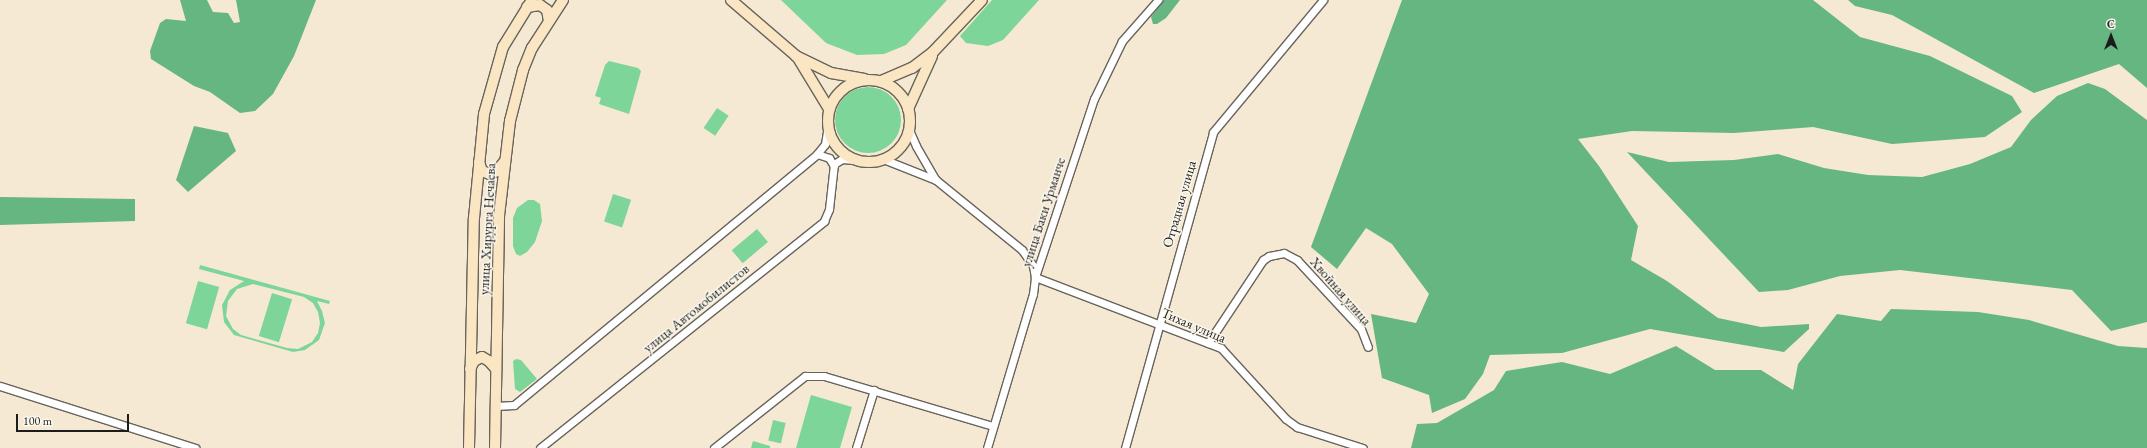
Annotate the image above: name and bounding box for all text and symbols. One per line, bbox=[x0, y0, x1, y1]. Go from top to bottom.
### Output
north arrow bbox=[2091, 16, 2131, 56]
text: С bbox=[2107, 17, 2115, 31]
street label: улица Баки Урманче bbox=[1017, 155, 1069, 269]
street label: Отрадная улица bbox=[1159, 158, 1199, 250]
street label: улица Хирурга Нечаева bbox=[475, 163, 499, 295]
street label: Хвойная улица bbox=[1307, 253, 1375, 329]
street label: улица Автомобилистов bbox=[640, 260, 752, 356]
street label: Тихая улица bbox=[1159, 304, 1229, 346]
scale bar bbox=[18, 406, 131, 432]
text: 100 m bbox=[23, 413, 52, 429]

